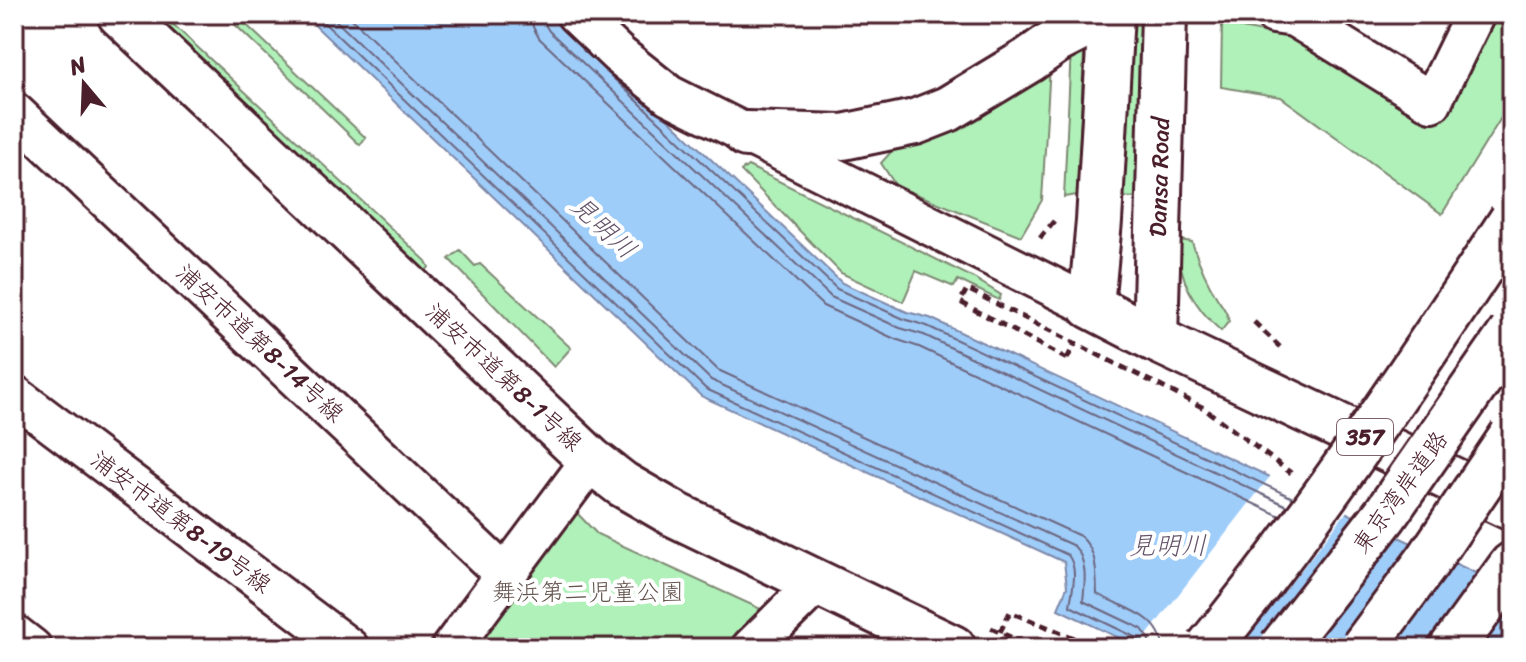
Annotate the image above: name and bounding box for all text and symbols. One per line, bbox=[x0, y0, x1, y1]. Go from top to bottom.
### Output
north arrow bbox=[44, 44, 124, 124]
text: N bbox=[63, 44, 92, 87]
street label: Dansa Road bbox=[1137, 115, 1182, 238]
water label: 見明川 bbox=[560, 184, 648, 270]
street label: 浦安市道第8-14号線 bbox=[166, 253, 354, 433]
street label: 浦安市道第8-1号線 bbox=[415, 292, 593, 462]
road number: 357 bbox=[1337, 419, 1393, 455]
street label: 東京湾岸道路 bbox=[1341, 421, 1459, 563]
street label: 浦安市道第8-19号線 bbox=[81, 439, 281, 605]
water label: 見明川 bbox=[1129, 522, 1207, 568]
park label: 舞浜第二児童公園 bbox=[492, 571, 684, 613]

